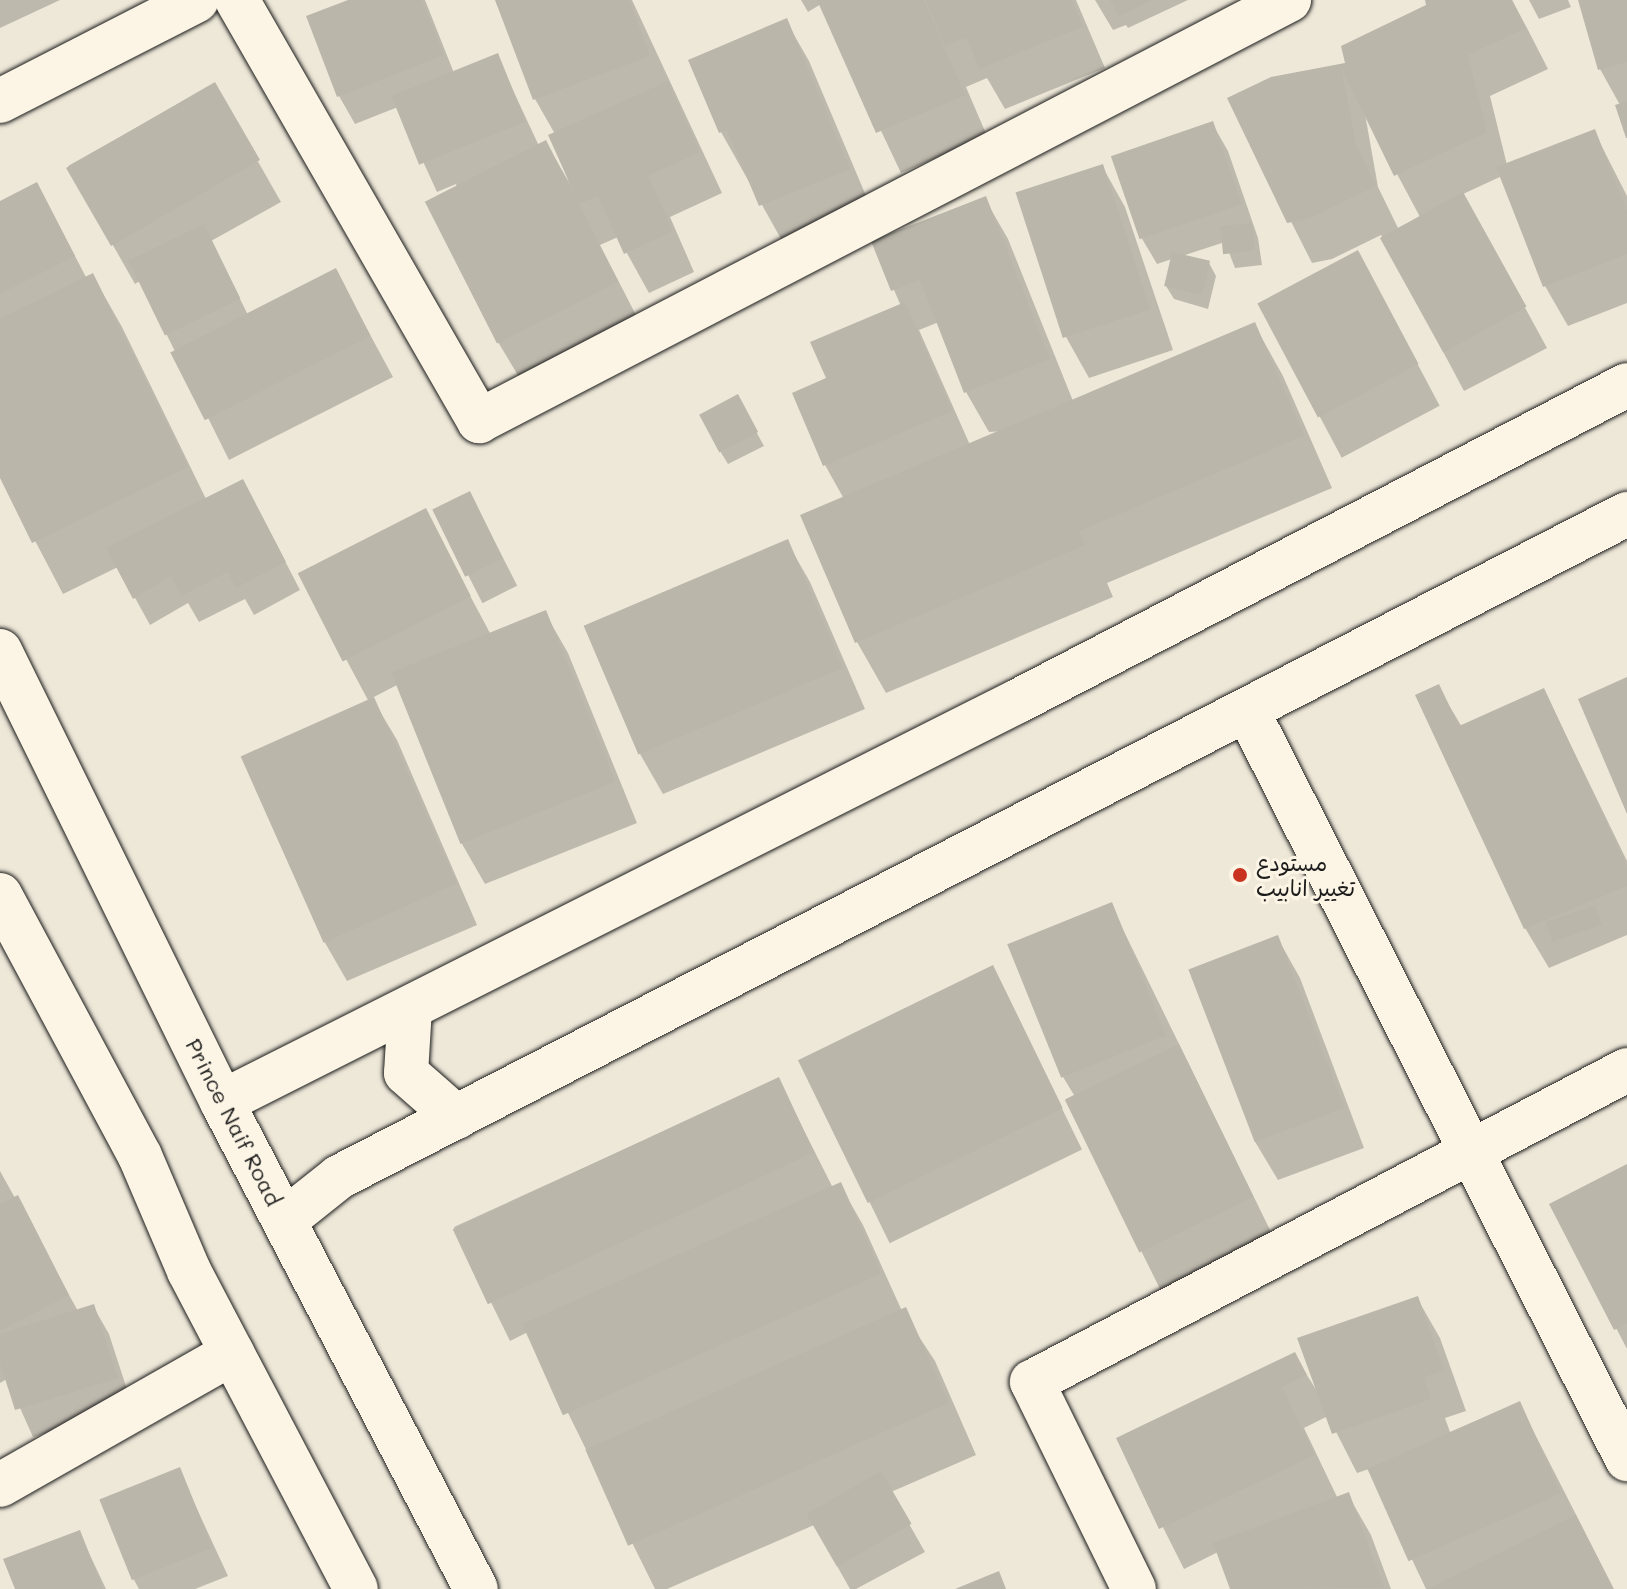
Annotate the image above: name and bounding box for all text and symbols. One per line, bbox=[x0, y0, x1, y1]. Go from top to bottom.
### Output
place label: مستودع تغيير انابيب bbox=[1256, 849, 1355, 900]
marker: مستودع تغيير انابيب bbox=[1231, 866, 1249, 884]
street label: Prince Naif Road bbox=[180, 1034, 288, 1210]

